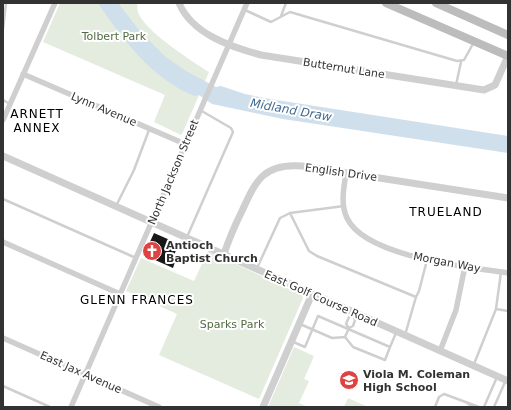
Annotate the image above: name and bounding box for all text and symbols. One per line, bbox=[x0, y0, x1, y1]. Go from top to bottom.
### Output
park label: Tolbert Park bbox=[81, 30, 147, 43]
street label: Butternut Lane bbox=[302, 56, 386, 81]
street label: Lynn Avenue bbox=[69, 90, 139, 129]
water label: Midland Draw bbox=[249, 96, 333, 124]
district label: ARNETT ANNEX bbox=[10, 107, 64, 135]
street label: North Jackson Street bbox=[145, 117, 202, 227]
street label: English Drive bbox=[304, 161, 378, 184]
district label: TRUELAND bbox=[408, 205, 483, 219]
place label: Antioch Baptist Church bbox=[166, 239, 258, 265]
church icon: Antioch Baptist Church bbox=[141, 240, 163, 262]
street label: Morgan Way bbox=[412, 250, 482, 275]
street label: East Golf Course Road bbox=[262, 268, 379, 329]
district label: GLENN FRANCES bbox=[80, 293, 194, 307]
park label: Sparks Park bbox=[200, 318, 265, 331]
street label: East Jax Avenue bbox=[38, 349, 124, 396]
place label: Viola M. Coleman High School bbox=[363, 368, 470, 394]
school or university icon: Viola M. Coleman High School bbox=[338, 369, 360, 391]

